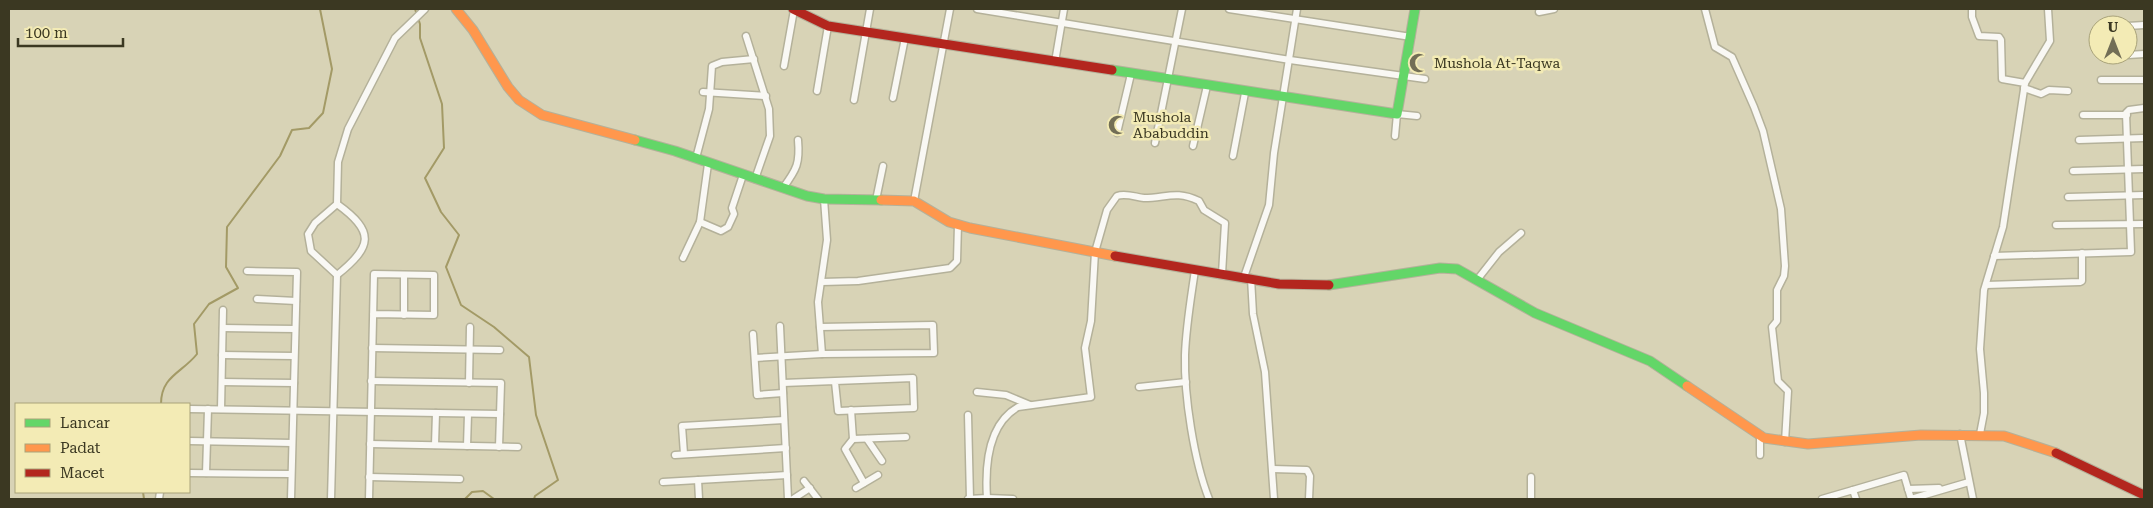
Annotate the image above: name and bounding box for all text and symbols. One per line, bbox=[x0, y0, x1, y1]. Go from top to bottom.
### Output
scale bar bbox=[18, 15, 122, 47]
north arrow bbox=[2088, 15, 2138, 65]
text: U bbox=[2108, 19, 2119, 35]
text: 100 m bbox=[25, 24, 68, 42]
mosque icon: Mushola At-Taqwa bbox=[1408, 52, 1430, 74]
place label: Mushola At-Taqwa bbox=[1434, 55, 1560, 71]
place label: Mushola Ababuddin bbox=[1133, 109, 1209, 141]
mosque icon: Mushola Ababuddin bbox=[1107, 114, 1129, 136]
legend bbox=[15, 403, 190, 493]
text: Lancar bbox=[60, 414, 110, 432]
text: Padat bbox=[60, 439, 101, 457]
text: Macet bbox=[60, 464, 105, 482]

